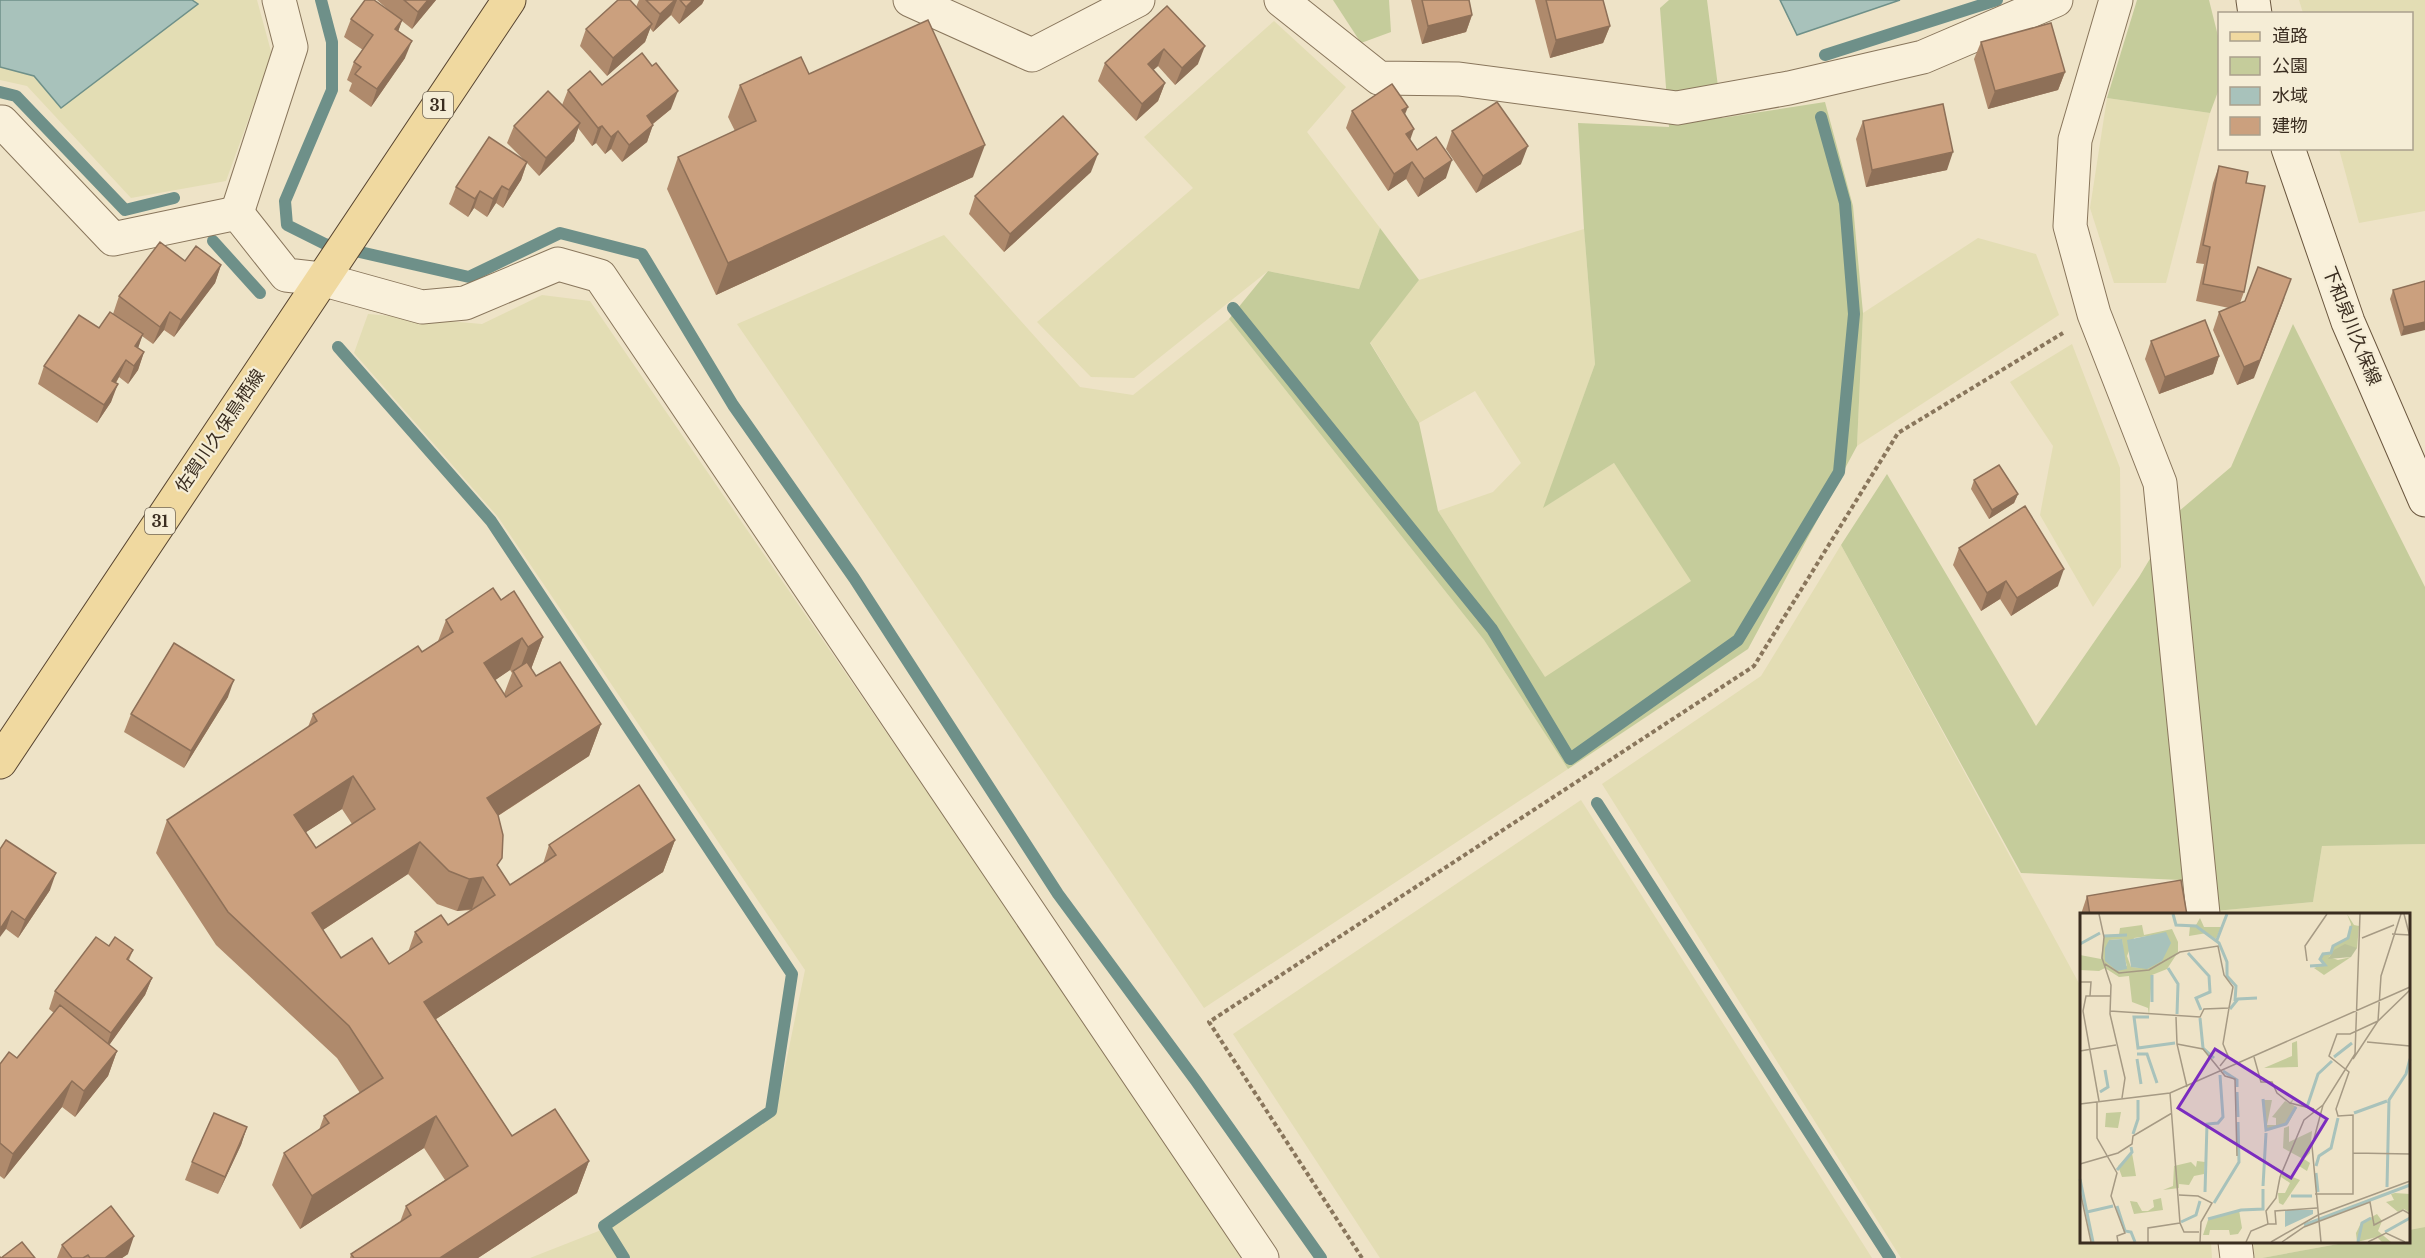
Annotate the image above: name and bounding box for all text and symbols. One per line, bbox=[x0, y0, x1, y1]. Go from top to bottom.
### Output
legend bbox=[2218, 12, 2413, 150]
text: 道路 bbox=[2272, 25, 2308, 47]
text: 公園 bbox=[2272, 55, 2308, 77]
text: 水域 bbox=[2272, 85, 2308, 107]
road number: 31 bbox=[423, 92, 453, 118]
text: 建物 bbox=[2272, 115, 2308, 137]
street label: 下和泉川久保線 bbox=[2318, 263, 2386, 389]
street label: 佐賀川久保鳥栖線 bbox=[171, 365, 269, 497]
road number: 31 bbox=[145, 508, 175, 534]
inset map bbox=[2080, 913, 2410, 1243]

